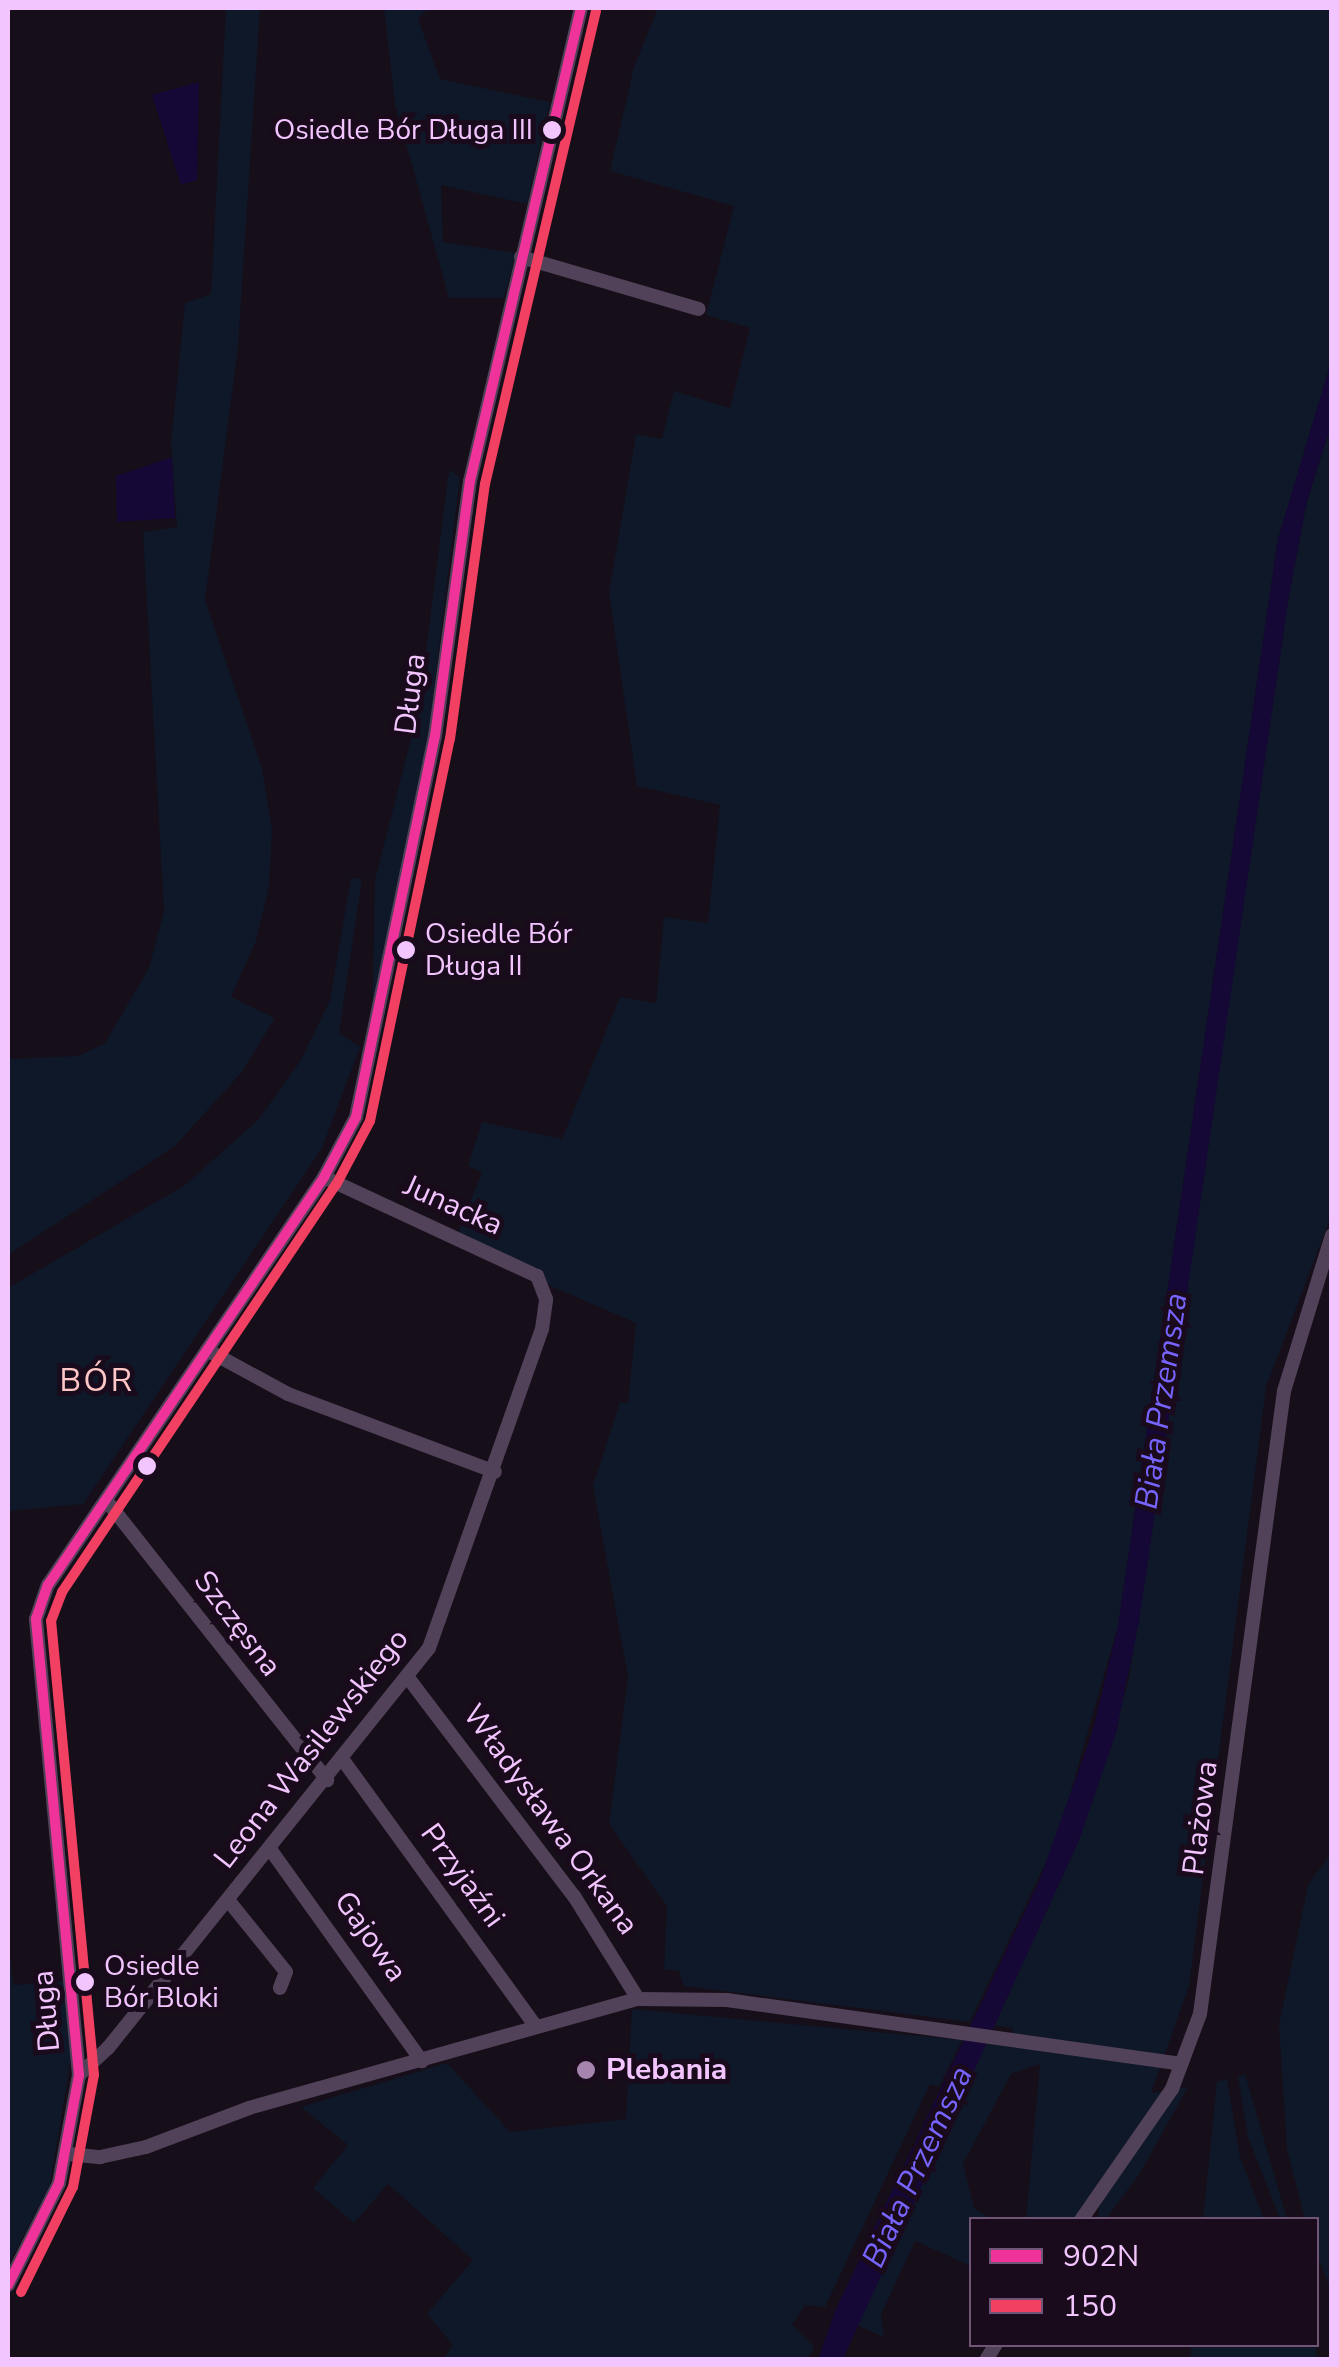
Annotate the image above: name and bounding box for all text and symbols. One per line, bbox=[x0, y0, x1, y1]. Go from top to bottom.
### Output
place label: Osiedle Bór Długa III bbox=[274, 113, 533, 147]
marker: Osiedle Bór Długa III bbox=[542, 120, 562, 140]
street label: Długa bbox=[388, 651, 434, 737]
place label: Osiedle Bór Długa II bbox=[425, 917, 572, 983]
marker: Osiedle Bór Długa II bbox=[396, 940, 416, 960]
street label: Junacka bbox=[398, 1168, 508, 1244]
water label: Biała Przemsza bbox=[1128, 1290, 1196, 1512]
district label: BÓR bbox=[59, 1362, 135, 1400]
unlabelled marker bbox=[137, 1456, 157, 1476]
street label: Szczęsna bbox=[186, 1564, 288, 1684]
street label: Leona Wasilewskiego bbox=[207, 1622, 417, 1876]
street label: Władysława Orkana bbox=[454, 1698, 646, 1942]
street label: Plażowa bbox=[1176, 1759, 1226, 1877]
street label: Przyjaźni bbox=[412, 1817, 512, 1935]
street label: Gajowa bbox=[326, 1885, 414, 1989]
place label: Osiedle Bór Bloki bbox=[104, 1949, 219, 2015]
street label: Długa bbox=[26, 1969, 68, 2053]
marker: Osiedle Bór Bloki bbox=[75, 1972, 95, 1992]
place label: Plebania bbox=[606, 2052, 727, 2088]
marker: Plebania bbox=[575, 2059, 597, 2081]
water label: Biała Przemsza bbox=[855, 2060, 981, 2274]
legend bbox=[969, 2217, 1319, 2347]
text: 902N bbox=[1063, 2236, 1139, 2277]
text: 150 bbox=[1063, 2286, 1117, 2327]

